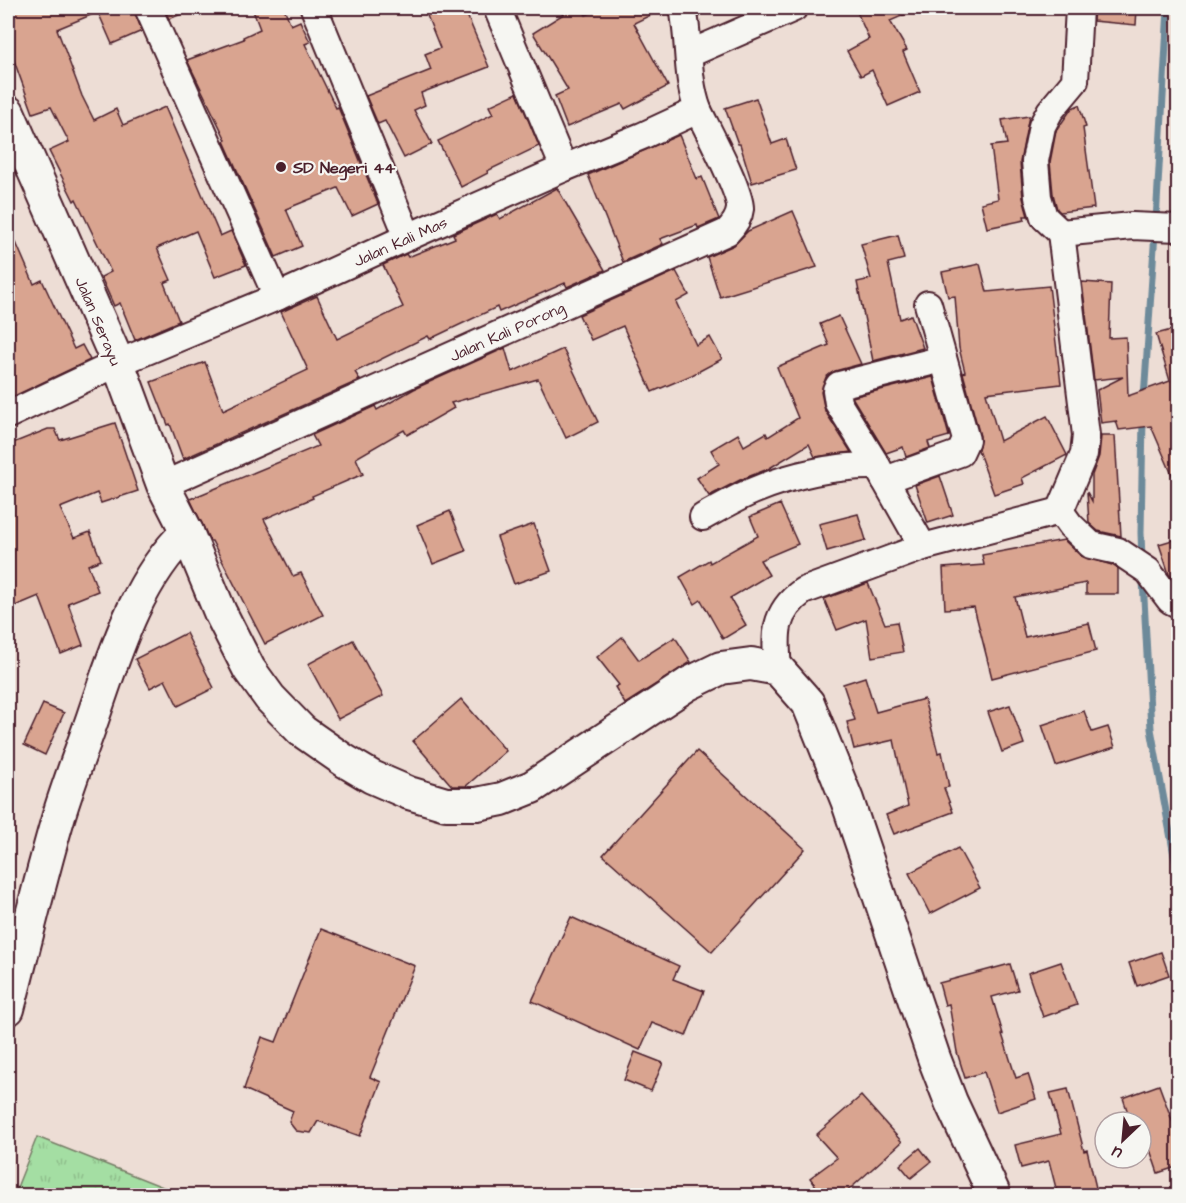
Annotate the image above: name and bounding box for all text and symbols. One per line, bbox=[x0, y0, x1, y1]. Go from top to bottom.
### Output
place label: SD Negeri 44 bbox=[292, 157, 395, 181]
marker: SD Negeri 44 bbox=[274, 160, 288, 174]
street label: Jalan Kali Mas bbox=[350, 211, 451, 272]
street label: Jalan Serayu bbox=[69, 274, 127, 370]
street label: Jalan Kali Porong bbox=[446, 297, 569, 368]
north arrow bbox=[1093, 1110, 1153, 1170]
text: U bbox=[1108, 1141, 1126, 1164]

